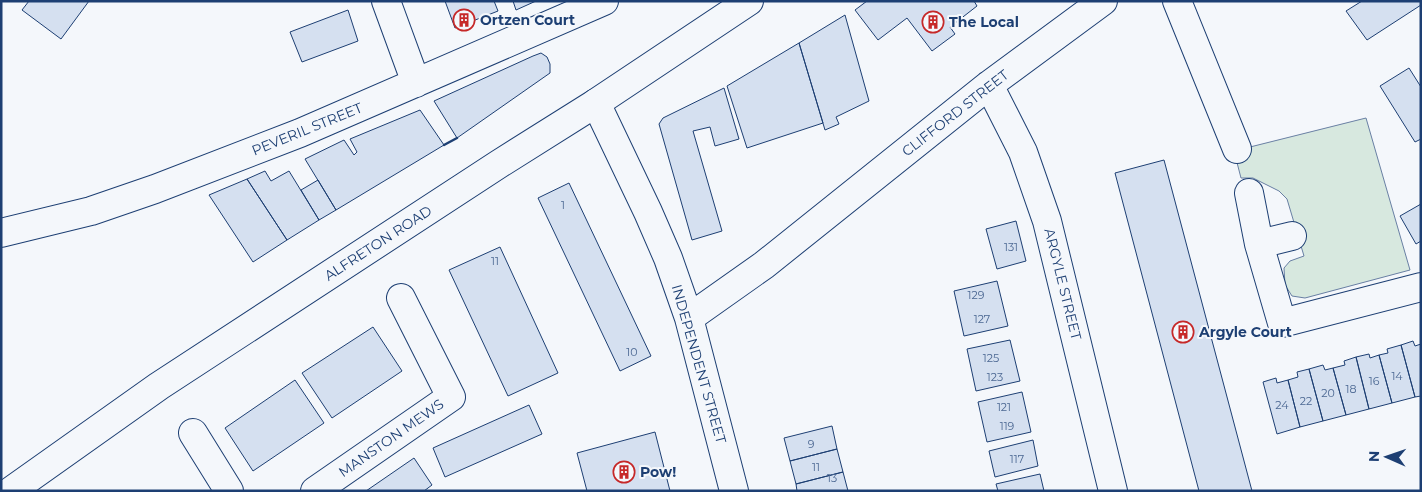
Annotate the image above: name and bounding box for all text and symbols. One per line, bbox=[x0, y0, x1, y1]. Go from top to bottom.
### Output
building icon: Ortzen Court bbox=[452, 8, 476, 32]
building icon: The Local bbox=[921, 10, 945, 34]
place label: Ortzen Court bbox=[480, 11, 575, 29]
place label: The Local bbox=[949, 13, 1019, 31]
street label: CLIFFORD STREET bbox=[898, 66, 1012, 160]
street label: PEVERIL STREET bbox=[249, 99, 365, 159]
house number: 1 bbox=[561, 198, 565, 212]
street label: ALFRETON ROAD bbox=[321, 202, 435, 284]
street label: ARGYLE STREET bbox=[1040, 226, 1086, 342]
house number: 131 bbox=[1004, 240, 1018, 254]
house number: 11 bbox=[491, 254, 499, 268]
street label: INDEPENDENT STREET bbox=[668, 282, 730, 446]
house number: 129 bbox=[968, 288, 985, 302]
house number: 127 bbox=[974, 312, 990, 326]
building icon: Argyle Court bbox=[1171, 320, 1195, 344]
place label: Argyle Court bbox=[1198, 323, 1292, 341]
house number: 10 bbox=[626, 345, 638, 359]
house number: 125 bbox=[983, 351, 999, 365]
house number: 14 bbox=[1391, 369, 1403, 383]
house number: 123 bbox=[987, 370, 1003, 384]
house number: 16 bbox=[1369, 374, 1380, 388]
house number: 18 bbox=[1346, 382, 1357, 396]
house number: 20 bbox=[1321, 386, 1335, 400]
house number: 22 bbox=[1300, 394, 1312, 408]
street label: MANSTON MEWS bbox=[335, 395, 447, 481]
house number: 24 bbox=[1275, 398, 1289, 412]
house number: 121 bbox=[997, 400, 1011, 414]
house number: 119 bbox=[1000, 419, 1015, 433]
north arrow bbox=[1362, 432, 1412, 482]
house number: 9 bbox=[808, 437, 815, 451]
text: N bbox=[1365, 451, 1383, 463]
house number: 117 bbox=[1010, 452, 1024, 466]
building icon: Pow! bbox=[612, 460, 636, 484]
house number: 11 bbox=[812, 460, 820, 474]
place label: Pow! bbox=[640, 463, 676, 481]
house number: 13 bbox=[827, 471, 837, 485]

